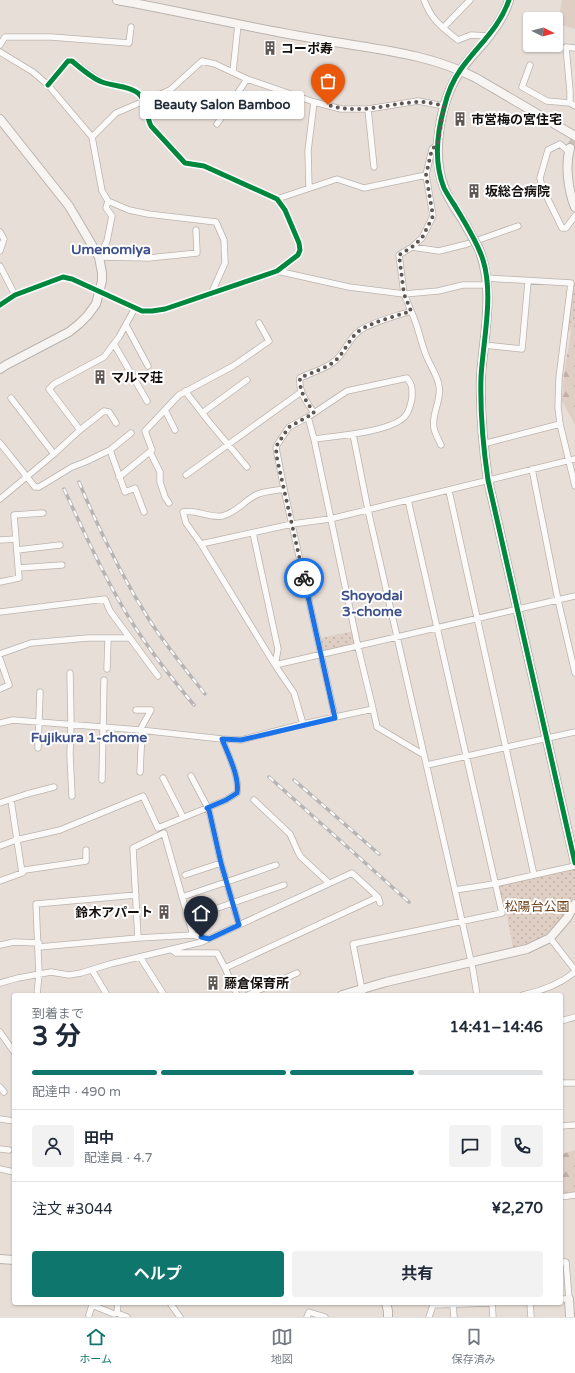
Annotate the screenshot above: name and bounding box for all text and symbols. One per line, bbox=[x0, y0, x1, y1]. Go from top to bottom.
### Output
north arrow bbox=[523, 12, 563, 52]
map controls bbox=[523, 12, 563, 52]
building icon: コーポ寿 bbox=[262, 40, 278, 56]
place label: コーポ寿 bbox=[281, 41, 333, 57]
pin bbox=[311, 64, 345, 105]
icon: bag bbox=[317, 70, 339, 92]
callout: Beauty Salon Bamboo bbox=[140, 91, 304, 119]
text: Beauty Salon Bamboo bbox=[154, 97, 290, 113]
building icon: 市営梅の宮住宅 bbox=[452, 111, 468, 127]
place label: 市営梅の宮住宅 bbox=[471, 112, 562, 128]
building icon: 坂総合病院 bbox=[466, 183, 482, 199]
place label: 坂総合病院 bbox=[485, 184, 550, 200]
district label: Umenomiya bbox=[71, 241, 151, 258]
building icon: マルマ荘 bbox=[92, 369, 108, 385]
place label: マルマ荘 bbox=[111, 370, 163, 386]
courier bbox=[284, 558, 324, 598]
icon: bike bbox=[293, 567, 315, 589]
district label: Shoyodai 3-chome bbox=[341, 587, 403, 620]
district label: Fujikura 1-chome bbox=[31, 729, 147, 746]
pin bbox=[184, 896, 218, 937]
park label: 松陽台公園 bbox=[504, 899, 570, 915]
icon: home bbox=[190, 902, 212, 924]
building icon: 鈴木アパート bbox=[156, 904, 172, 920]
place label: 鈴木アパート bbox=[75, 905, 153, 921]
building icon: 藤倉保育所 bbox=[205, 975, 221, 991]
place label: 藤倉保育所 bbox=[224, 976, 289, 992]
text: 到着まで bbox=[32, 1006, 84, 1022]
text: 14:41–14:46 bbox=[450, 1018, 543, 1036]
text: 3 分 bbox=[32, 1021, 81, 1052]
text: 配達中 · 490 m bbox=[32, 1084, 121, 1100]
button: person bbox=[32, 1125, 74, 1167]
button: chat bbox=[449, 1125, 491, 1167]
button: phone bbox=[501, 1125, 543, 1167]
text: 田中 bbox=[84, 1129, 114, 1147]
text: 配達員 · 4.7 bbox=[84, 1150, 153, 1166]
text: ¥2,270 bbox=[492, 1199, 543, 1217]
text: 注文 #3044 bbox=[32, 1200, 113, 1218]
button: ヘルプ bbox=[32, 1251, 284, 1297]
button: 共有 bbox=[292, 1251, 543, 1297]
tab: ホーム bbox=[79, 1326, 112, 1366]
tab: 地図 bbox=[271, 1326, 293, 1366]
tab: 保存済み bbox=[452, 1326, 496, 1366]

